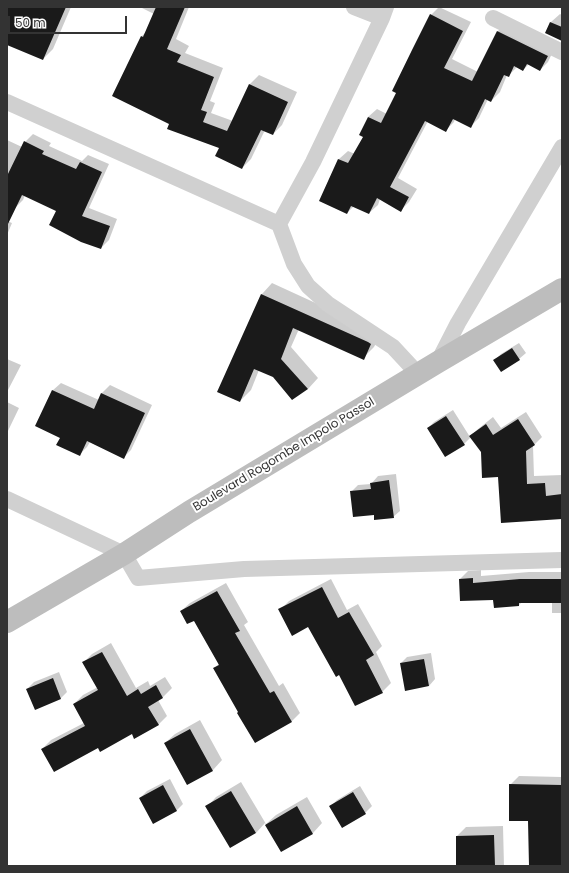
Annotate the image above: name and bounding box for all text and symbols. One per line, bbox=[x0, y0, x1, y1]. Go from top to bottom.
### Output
scale bar bbox=[10, 8, 129, 34]
text: 50 m bbox=[15, 14, 46, 31]
street label: Boulevard Rogombe Impolo Passol bbox=[191, 395, 377, 515]

